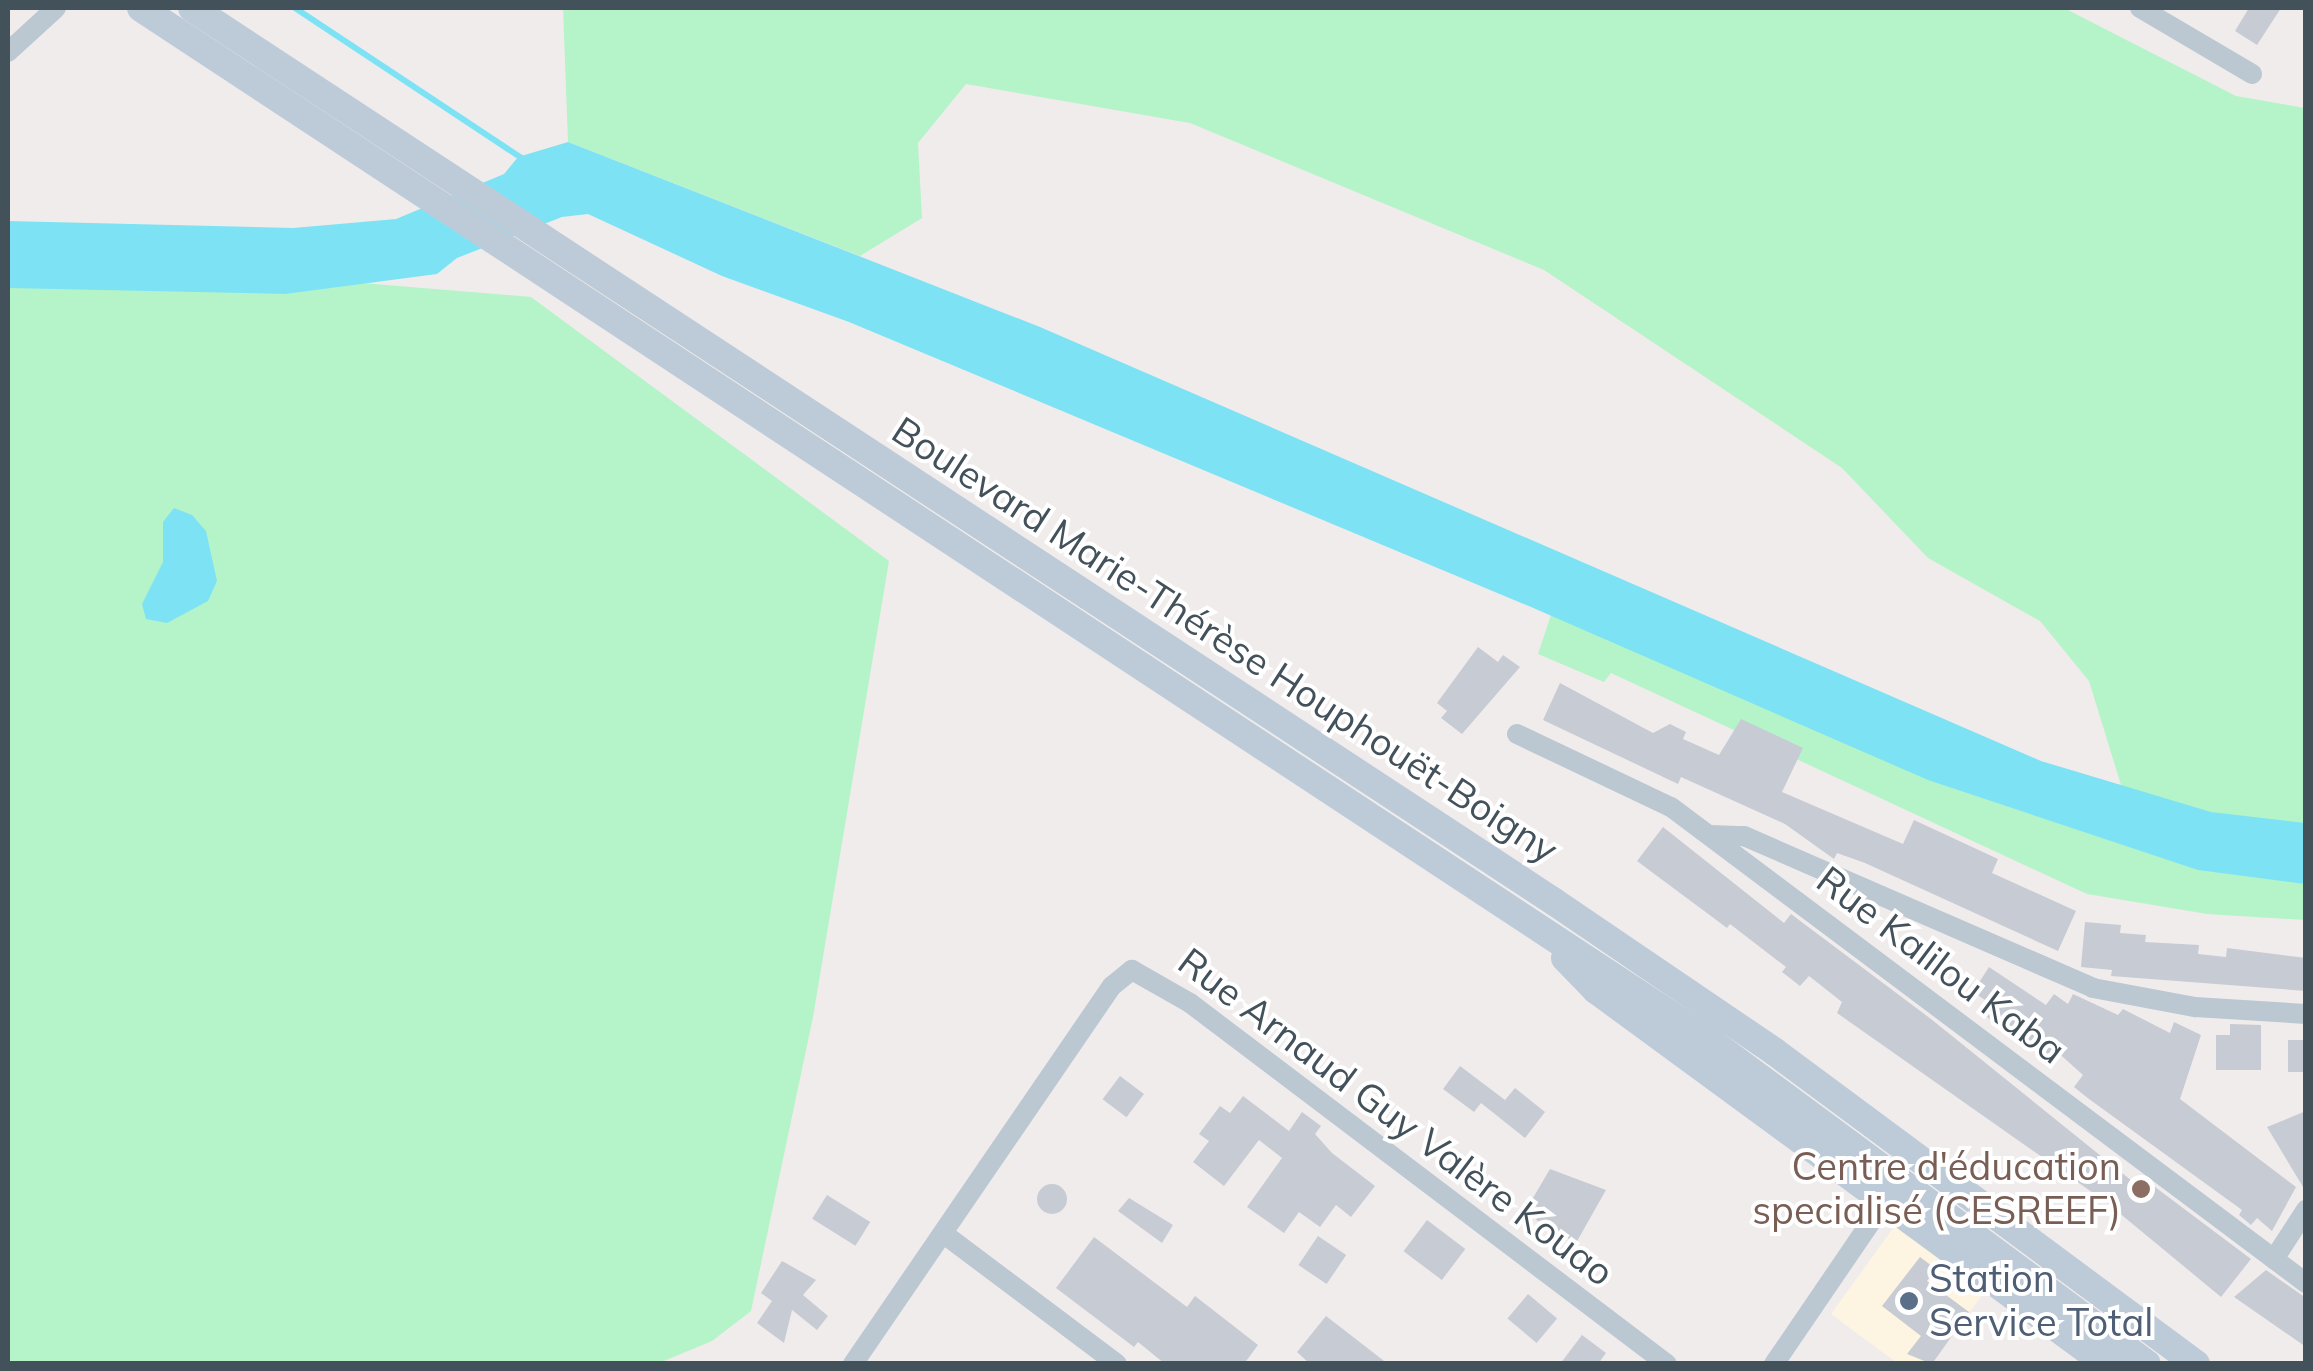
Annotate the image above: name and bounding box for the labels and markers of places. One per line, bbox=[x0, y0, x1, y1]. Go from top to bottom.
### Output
place label: Centre d'éducation specialisé (CESREEF) bbox=[1752, 1144, 2121, 1234]
marker: Centre d'éducation specialisé (CESREEF) bbox=[2130, 1178, 2152, 1200]
place label: Station Service Total bbox=[1929, 1256, 2153, 1346]
marker: Station Service Total bbox=[1898, 1290, 1920, 1312]

